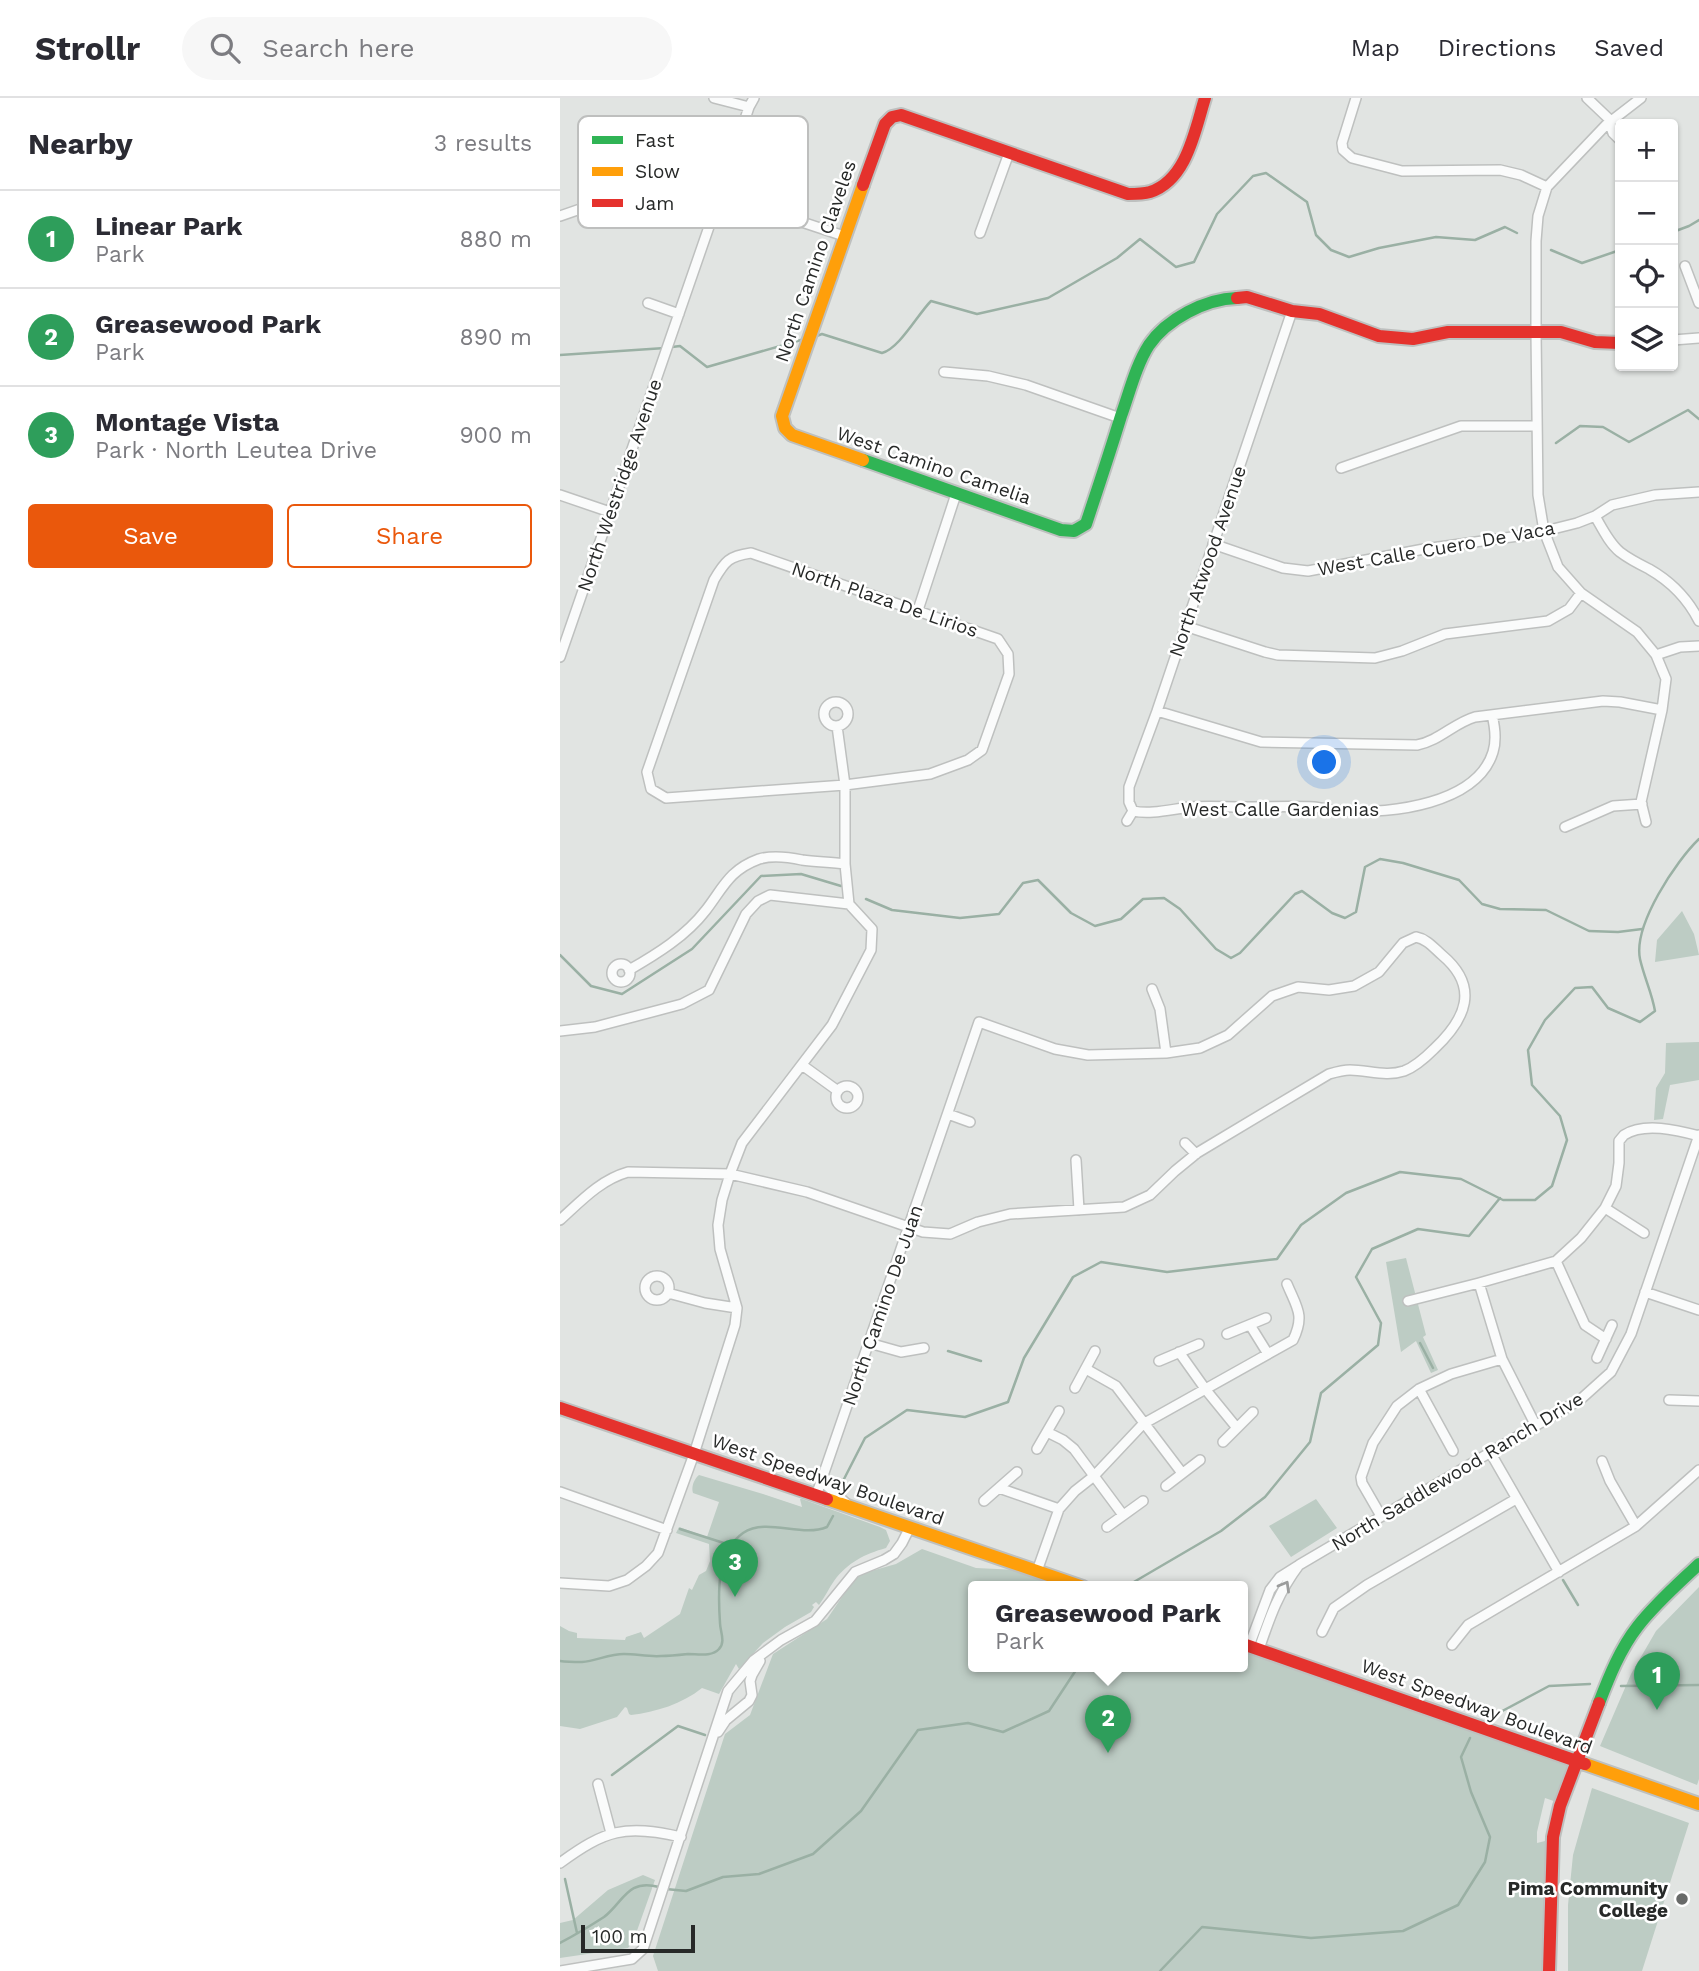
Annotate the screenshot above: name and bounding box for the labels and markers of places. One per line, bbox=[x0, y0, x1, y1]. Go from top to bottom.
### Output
pin: 3 bbox=[712, 1539, 758, 1597]
pin: 1 bbox=[1634, 1652, 1680, 1710]
pin: 2 bbox=[1085, 1695, 1131, 1753]
place label: Pima Community College bbox=[1507, 1877, 1668, 1922]
marker: Pima Community College bbox=[1674, 1891, 1690, 1907]

